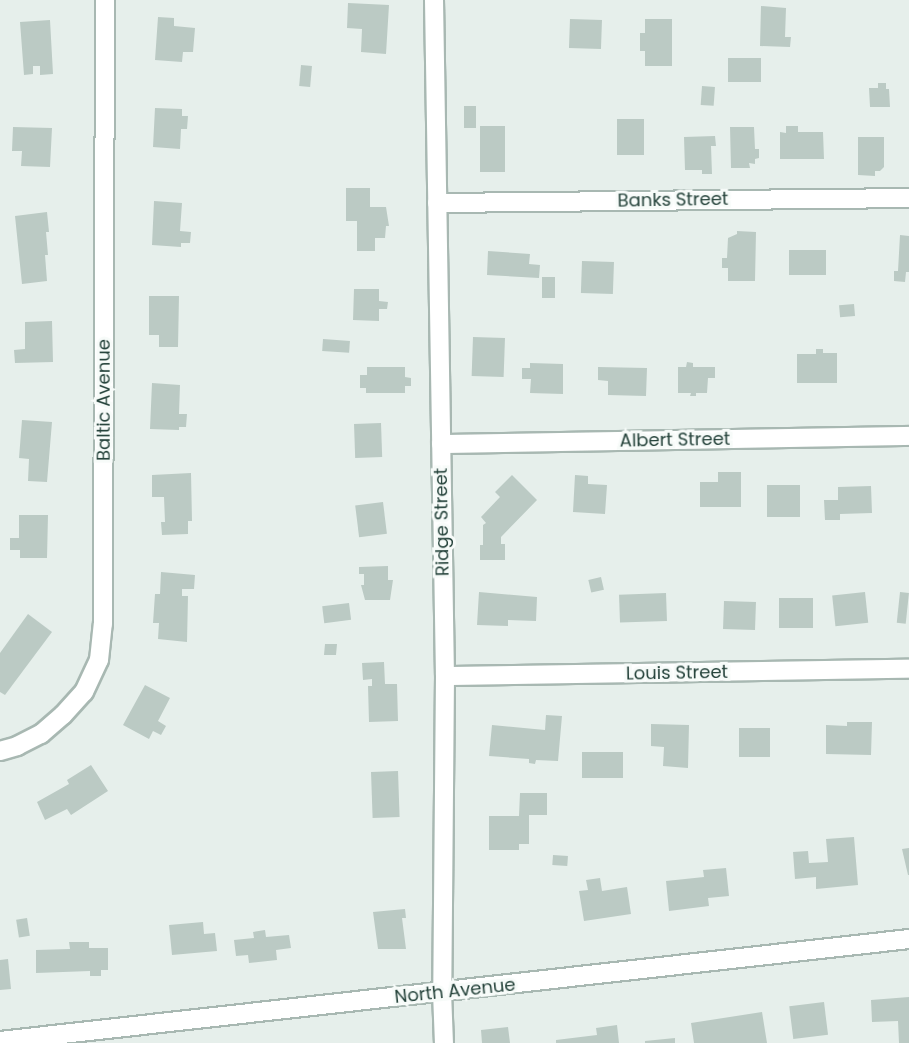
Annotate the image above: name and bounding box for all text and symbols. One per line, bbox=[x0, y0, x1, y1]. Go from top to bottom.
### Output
street label: Banks Street bbox=[617, 188, 729, 212]
street label: Baltic Avenue bbox=[93, 339, 115, 461]
street label: Albert Street bbox=[619, 428, 731, 452]
street label: Ridge Street bbox=[430, 468, 454, 576]
street label: Louis Street bbox=[626, 661, 728, 685]
street label: North Avenue bbox=[394, 974, 516, 1008]

